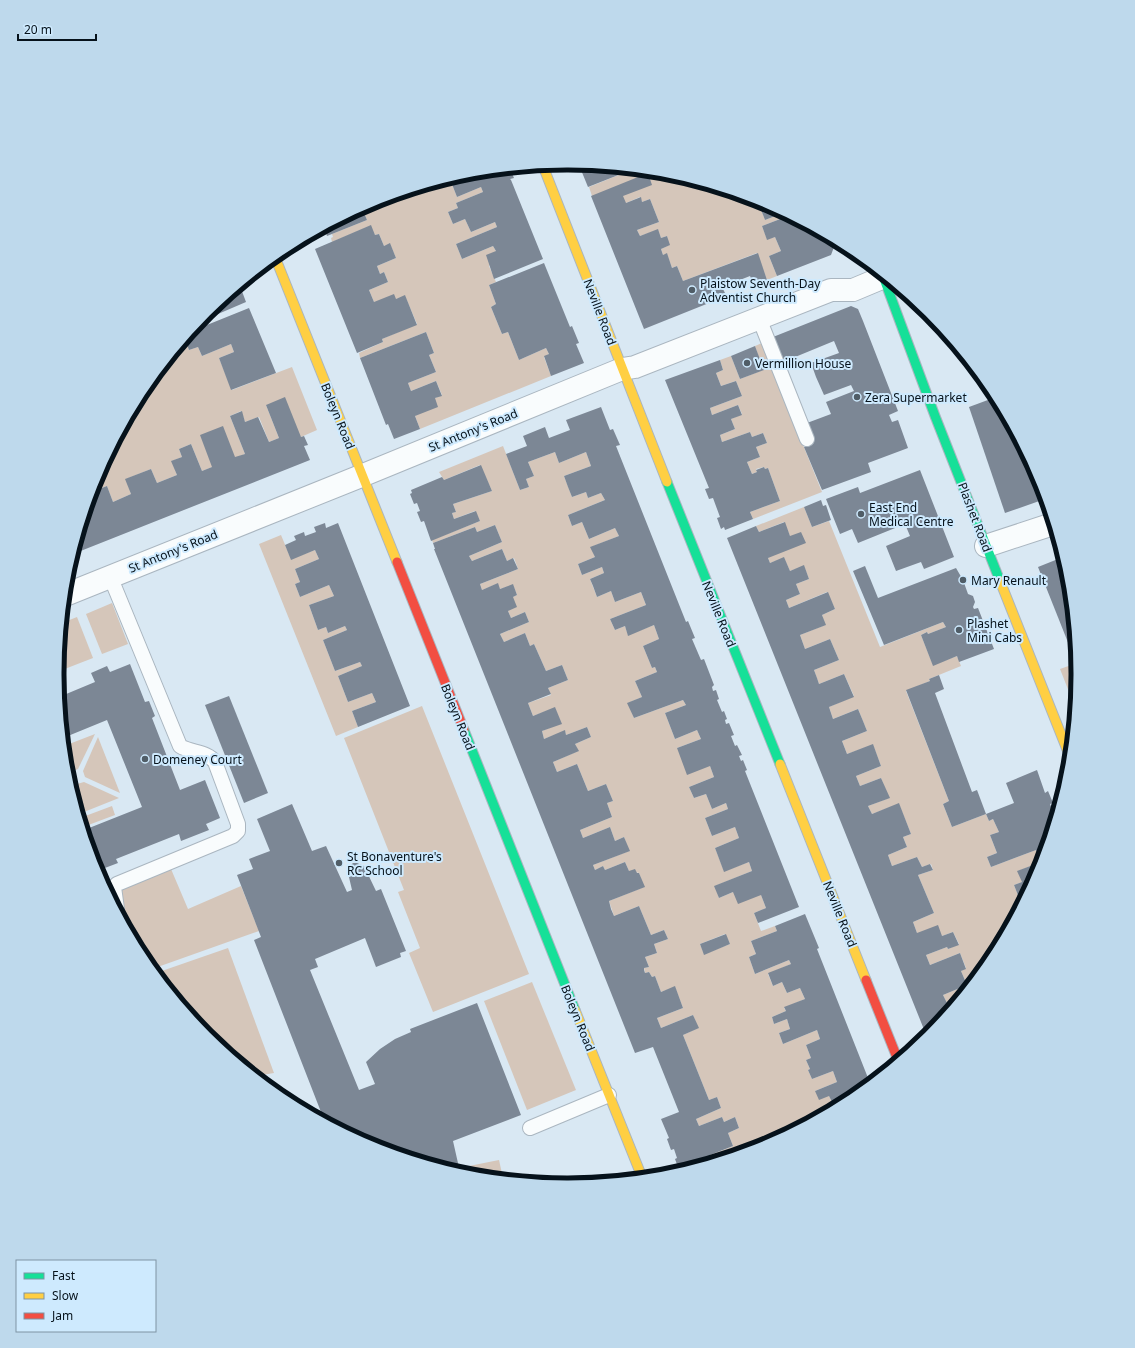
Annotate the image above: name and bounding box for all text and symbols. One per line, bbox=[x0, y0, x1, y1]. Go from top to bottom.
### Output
scale bar bbox=[18, 16, 96, 42]
text: 20 m bbox=[24, 21, 52, 38]
place label: Plaistow Seventh-Day Adventist Church bbox=[700, 275, 821, 306]
street label: Neville Road bbox=[580, 276, 620, 348]
marker: Plaistow Seventh-Day Adventist Church bbox=[687, 285, 697, 295]
place label: Vermillion House bbox=[755, 355, 851, 372]
marker: Vermillion House bbox=[742, 358, 752, 368]
street label: Boleyn Road bbox=[317, 380, 359, 452]
place label: Zera Supermarket bbox=[865, 389, 967, 406]
marker: Zera Supermarket bbox=[852, 392, 862, 402]
street label: St Antony's Road bbox=[426, 404, 520, 456]
street label: Plashet Road bbox=[954, 480, 996, 554]
place label: East End Medical Centre bbox=[869, 499, 954, 530]
marker: East End Medical Centre bbox=[856, 509, 866, 519]
street label: St Antony's Road bbox=[126, 525, 220, 577]
place label: Mary Renault bbox=[971, 572, 1047, 589]
marker: Mary Renault bbox=[958, 575, 968, 585]
street label: Neville Road bbox=[698, 578, 740, 650]
place label: Plashet Mini Cabs bbox=[967, 615, 1022, 646]
marker: Plashet Mini Cabs bbox=[954, 625, 964, 635]
street label: Boleyn Road bbox=[437, 681, 479, 753]
place label: Domeney Court bbox=[153, 751, 242, 768]
marker: Domeney Court bbox=[140, 754, 150, 764]
place label: St Bonaventure's RC School bbox=[347, 848, 442, 879]
marker: St Bonaventure's RC School bbox=[334, 858, 344, 868]
street label: Neville Road bbox=[819, 878, 861, 950]
street label: Boleyn Road bbox=[557, 982, 599, 1054]
legend bbox=[16, 1260, 156, 1332]
text: Fast bbox=[52, 1267, 76, 1284]
text: Slow bbox=[52, 1287, 79, 1304]
text: Jam bbox=[51, 1307, 73, 1324]

